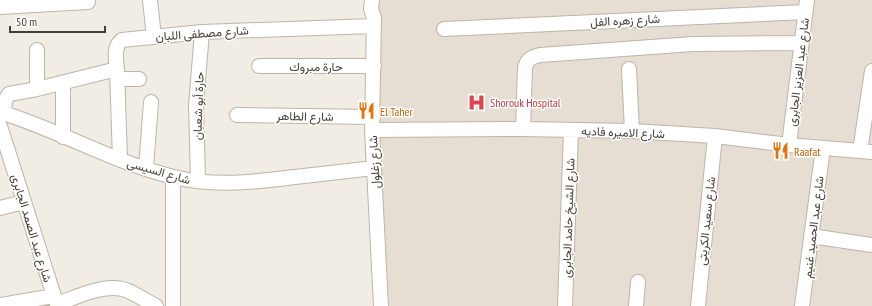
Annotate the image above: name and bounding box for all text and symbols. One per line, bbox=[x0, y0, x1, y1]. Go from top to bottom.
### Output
scale bar bbox=[10, 8, 105, 34]
street label: شارع زهره الفل bbox=[590, 11, 661, 31]
text: 50 m bbox=[16, 14, 37, 29]
street label: شارع عبد العزيز الجابرى bbox=[784, 17, 814, 127]
street label: شارع مصطفى اللبان bbox=[155, 22, 249, 46]
street label: حارة مبروك bbox=[289, 59, 343, 75]
street label: حارة أبو شعبان bbox=[189, 72, 208, 141]
hospital icon: Shorouk Hospital bbox=[467, 92, 487, 112]
place label: Shorouk Hospital bbox=[490, 95, 561, 110]
restaurant icon: El Taher bbox=[357, 101, 377, 121]
place label: El Taher bbox=[380, 104, 414, 119]
street label: شارع الطاهر bbox=[275, 108, 334, 126]
street label: شارع الاميره فاديه bbox=[581, 123, 665, 143]
street label: شارع زغلول bbox=[365, 135, 385, 189]
restaurant icon: Raafat bbox=[771, 141, 791, 161]
place label: Raafat bbox=[794, 144, 821, 159]
street label: شارع السيسى bbox=[125, 155, 192, 189]
street label: شارع الشيخ حامد الجابرى bbox=[558, 158, 580, 278]
street label: شارع عبد الصمد الجابرى bbox=[6, 172, 56, 285]
street label: شارع عبد الحميد غنيم bbox=[799, 175, 829, 279]
street label: شارع سعيد الكريتى bbox=[694, 176, 720, 266]

